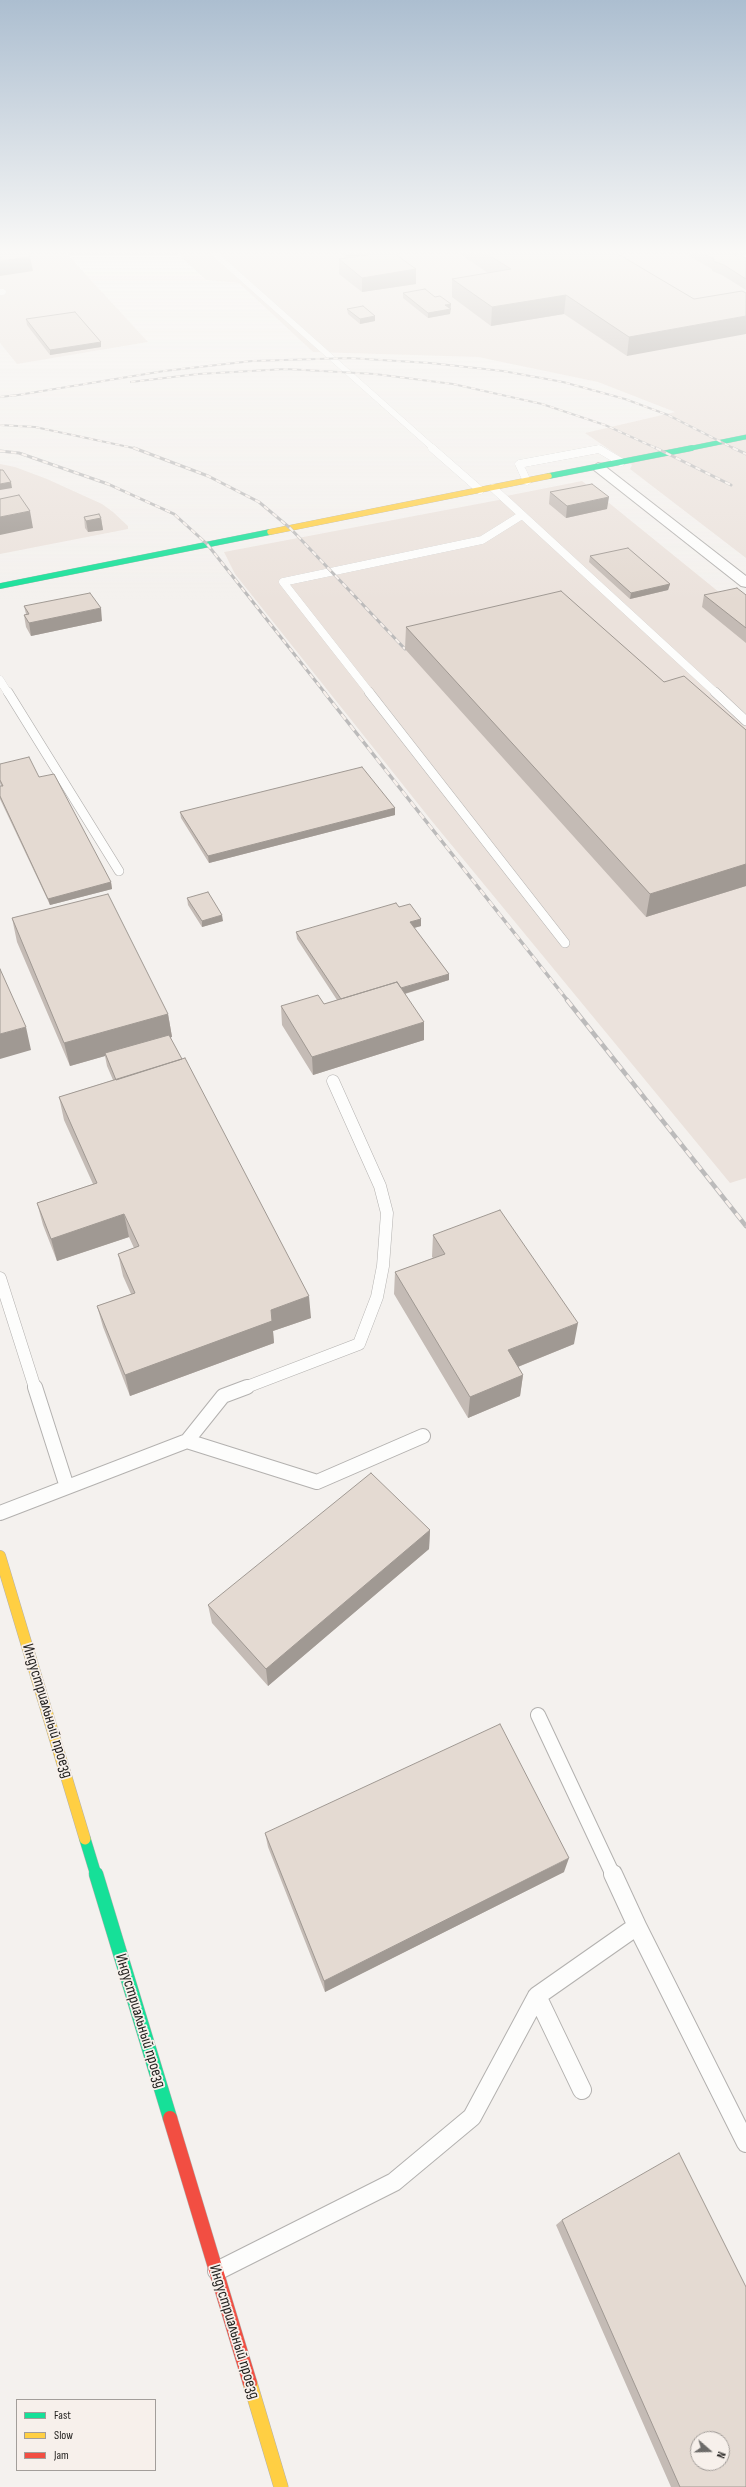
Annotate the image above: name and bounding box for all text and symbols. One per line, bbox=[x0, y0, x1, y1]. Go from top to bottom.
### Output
street label: Индустриальный проезд bbox=[17, 1642, 77, 1780]
street label: Индустриальный проезд bbox=[110, 1952, 170, 2090]
street label: Индустриальный проезд bbox=[204, 2263, 264, 2401]
legend bbox=[16, 2399, 156, 2471]
text: Fast bbox=[54, 2408, 71, 2423]
text: Slow bbox=[54, 2428, 73, 2443]
north arrow bbox=[690, 2431, 730, 2471]
text: Jam bbox=[54, 2448, 69, 2463]
text: N bbox=[714, 2450, 728, 2460]

